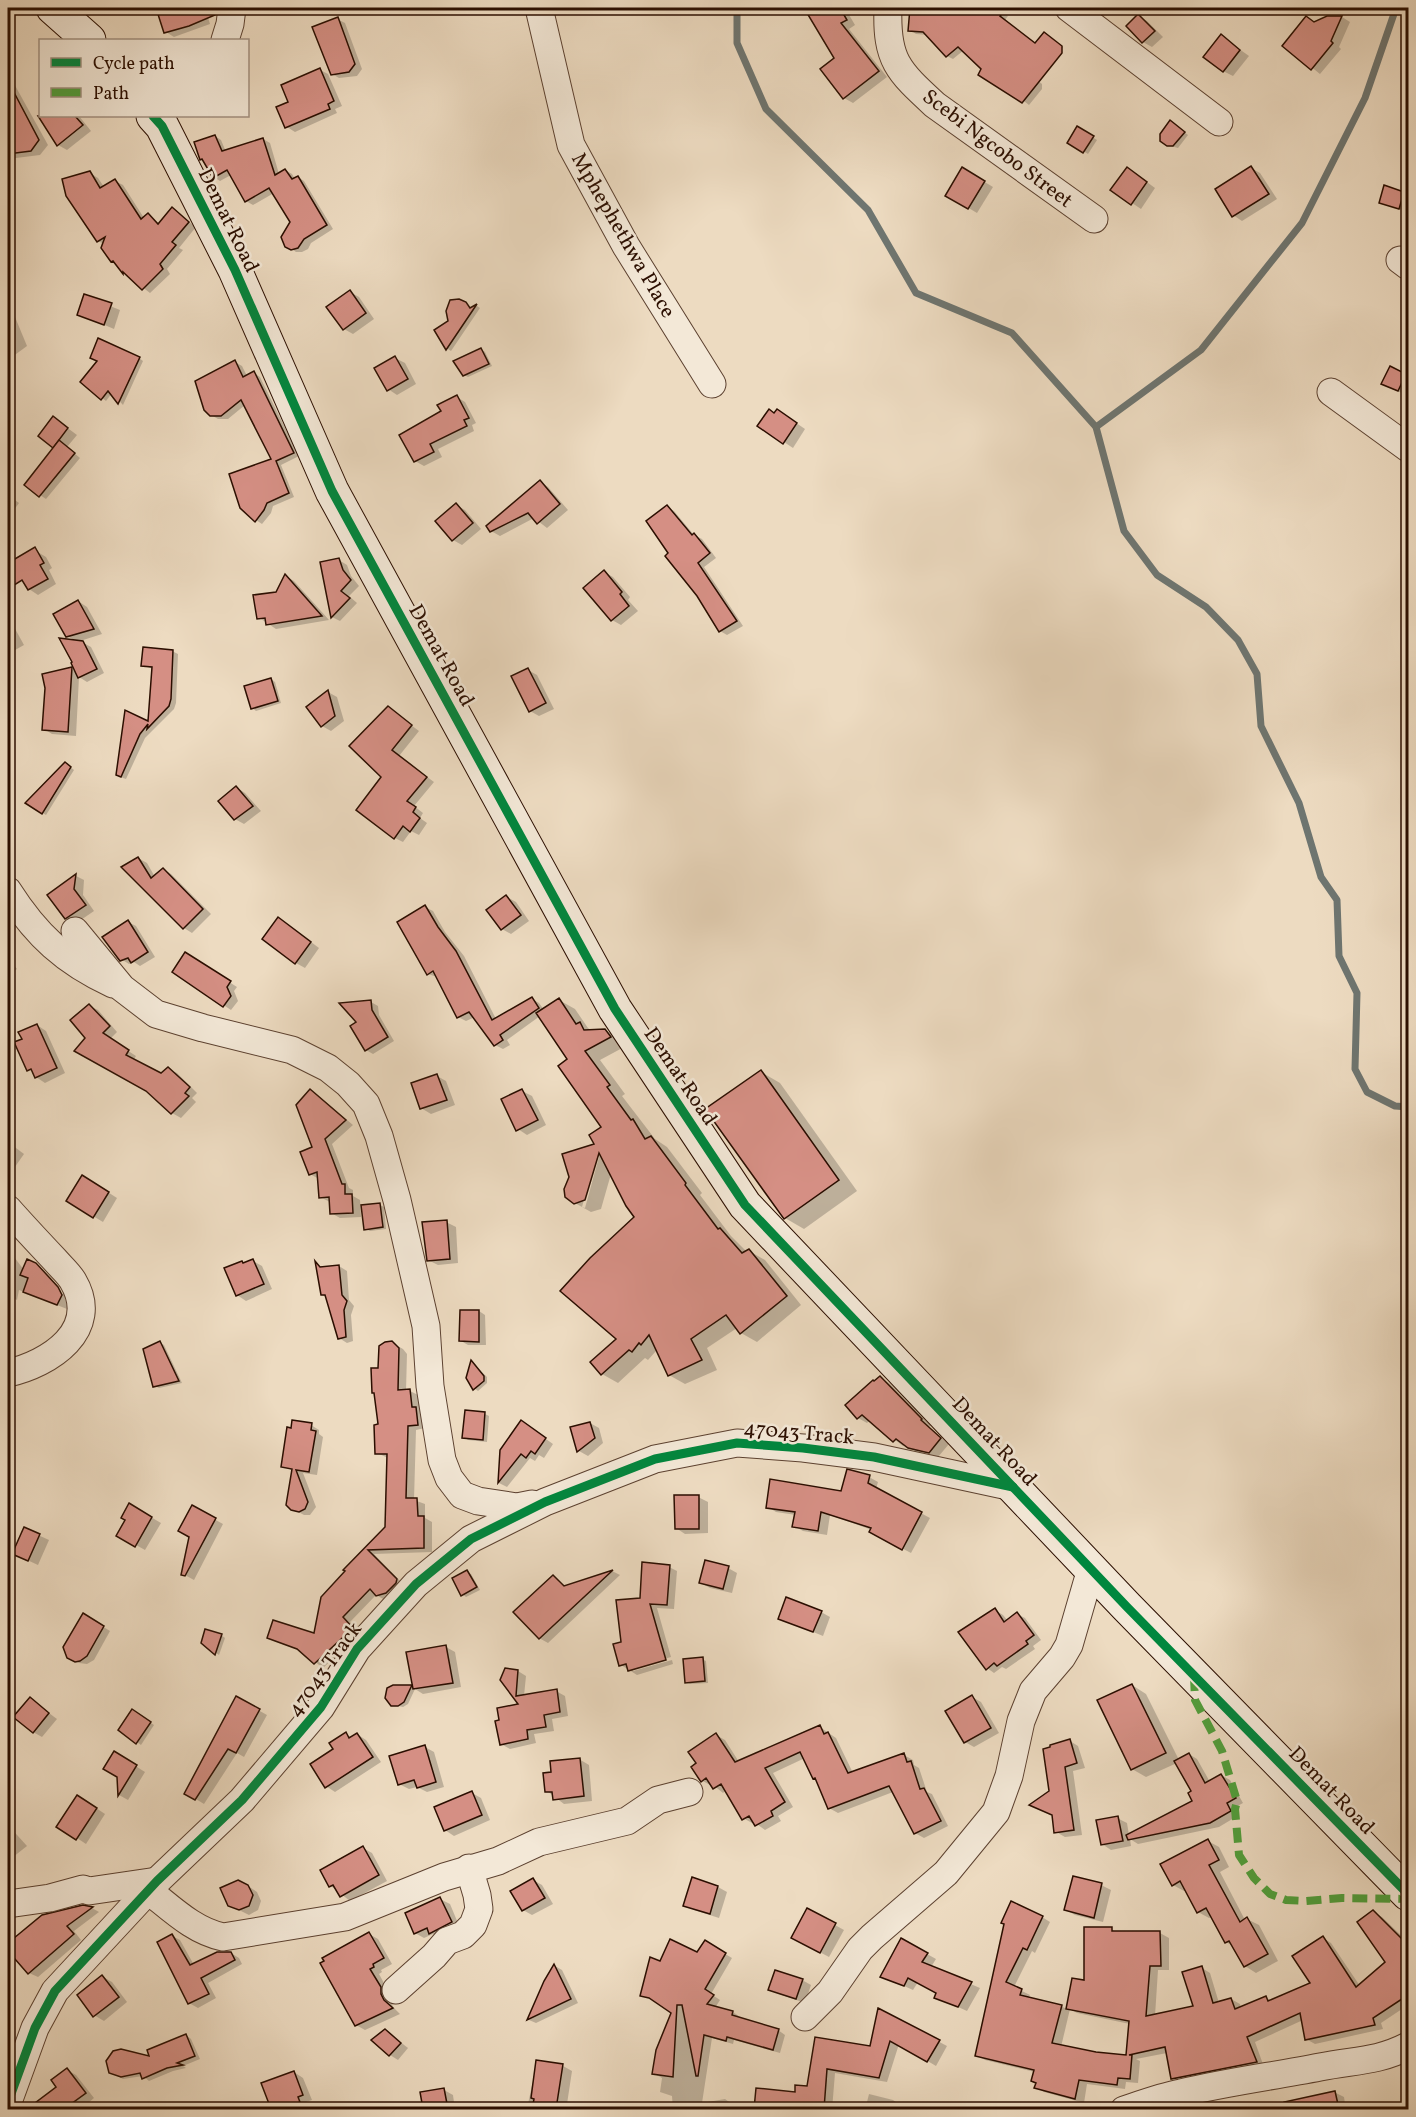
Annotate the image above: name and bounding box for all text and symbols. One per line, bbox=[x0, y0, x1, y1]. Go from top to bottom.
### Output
legend bbox=[39, 39, 249, 117]
text: Cycle path bbox=[93, 52, 175, 77]
text: Path bbox=[93, 82, 129, 107]
street label: Scebi Ngcobo Street bbox=[916, 83, 1078, 215]
street label: Mphephethwa Place bbox=[564, 148, 682, 324]
street label: Demat Road bbox=[190, 164, 265, 278]
street label: Demat Road bbox=[401, 599, 481, 712]
street label: Demat Road bbox=[636, 1022, 723, 1132]
street label: Demat Road bbox=[945, 1391, 1043, 1493]
street label: 47043 Track bbox=[742, 1414, 856, 1453]
street label: 47043 Track bbox=[281, 1616, 370, 1723]
street label: Demat Road bbox=[1281, 1740, 1381, 1842]

